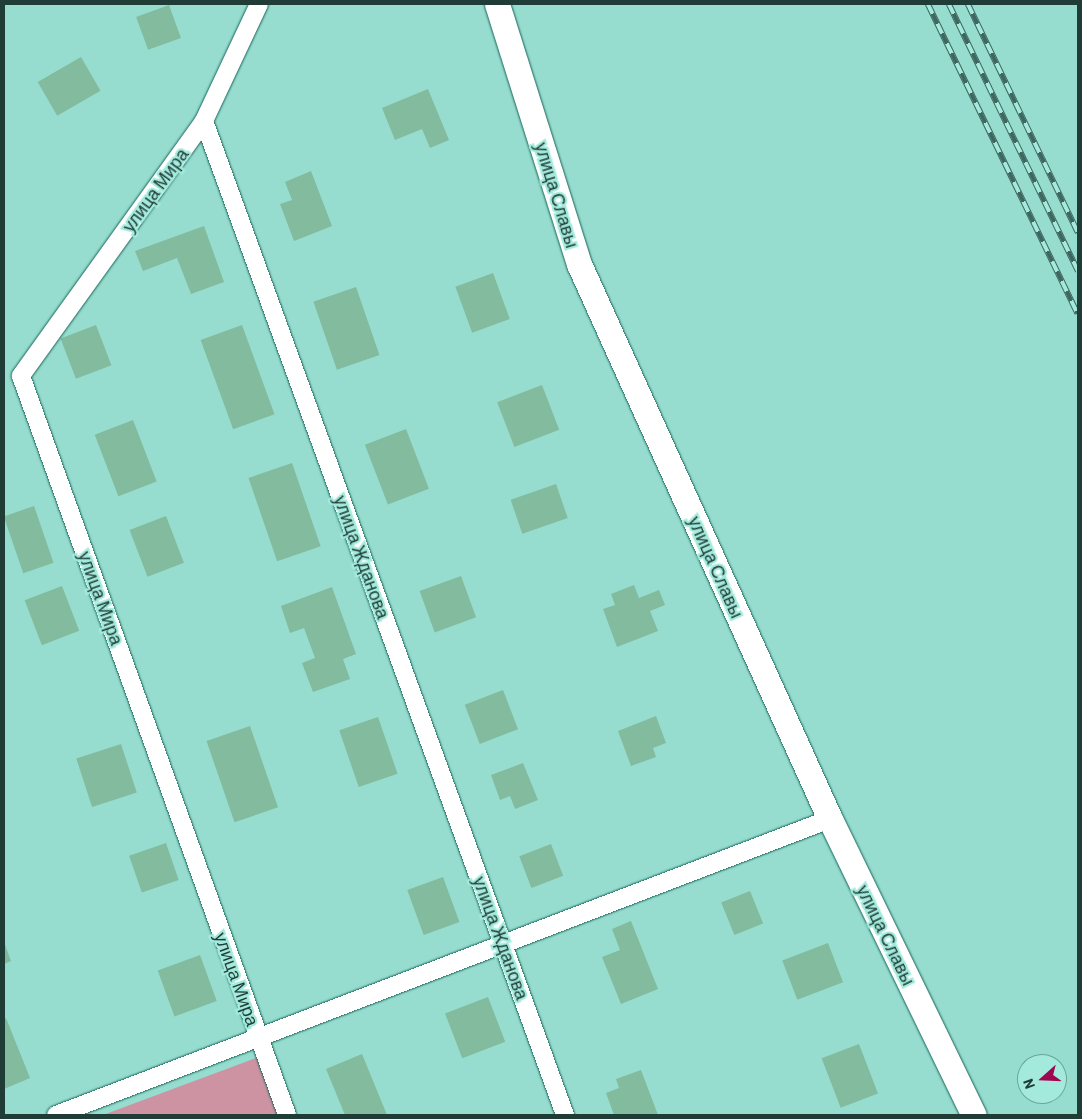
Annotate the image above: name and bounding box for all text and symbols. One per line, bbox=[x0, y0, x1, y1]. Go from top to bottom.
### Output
street label: улица Славы bbox=[531, 140, 583, 250]
street label: улица Мира bbox=[117, 144, 193, 236]
street label: улица Жданова bbox=[330, 492, 394, 622]
street label: улица Славы bbox=[684, 513, 748, 621]
street label: улица Мира bbox=[74, 548, 128, 648]
street label: улица Жданова bbox=[469, 873, 533, 1003]
street label: улица Славы bbox=[852, 881, 920, 989]
street label: улица Мира bbox=[210, 929, 264, 1029]
north arrow bbox=[1017, 1054, 1067, 1104]
text: N bbox=[1019, 1077, 1038, 1091]

